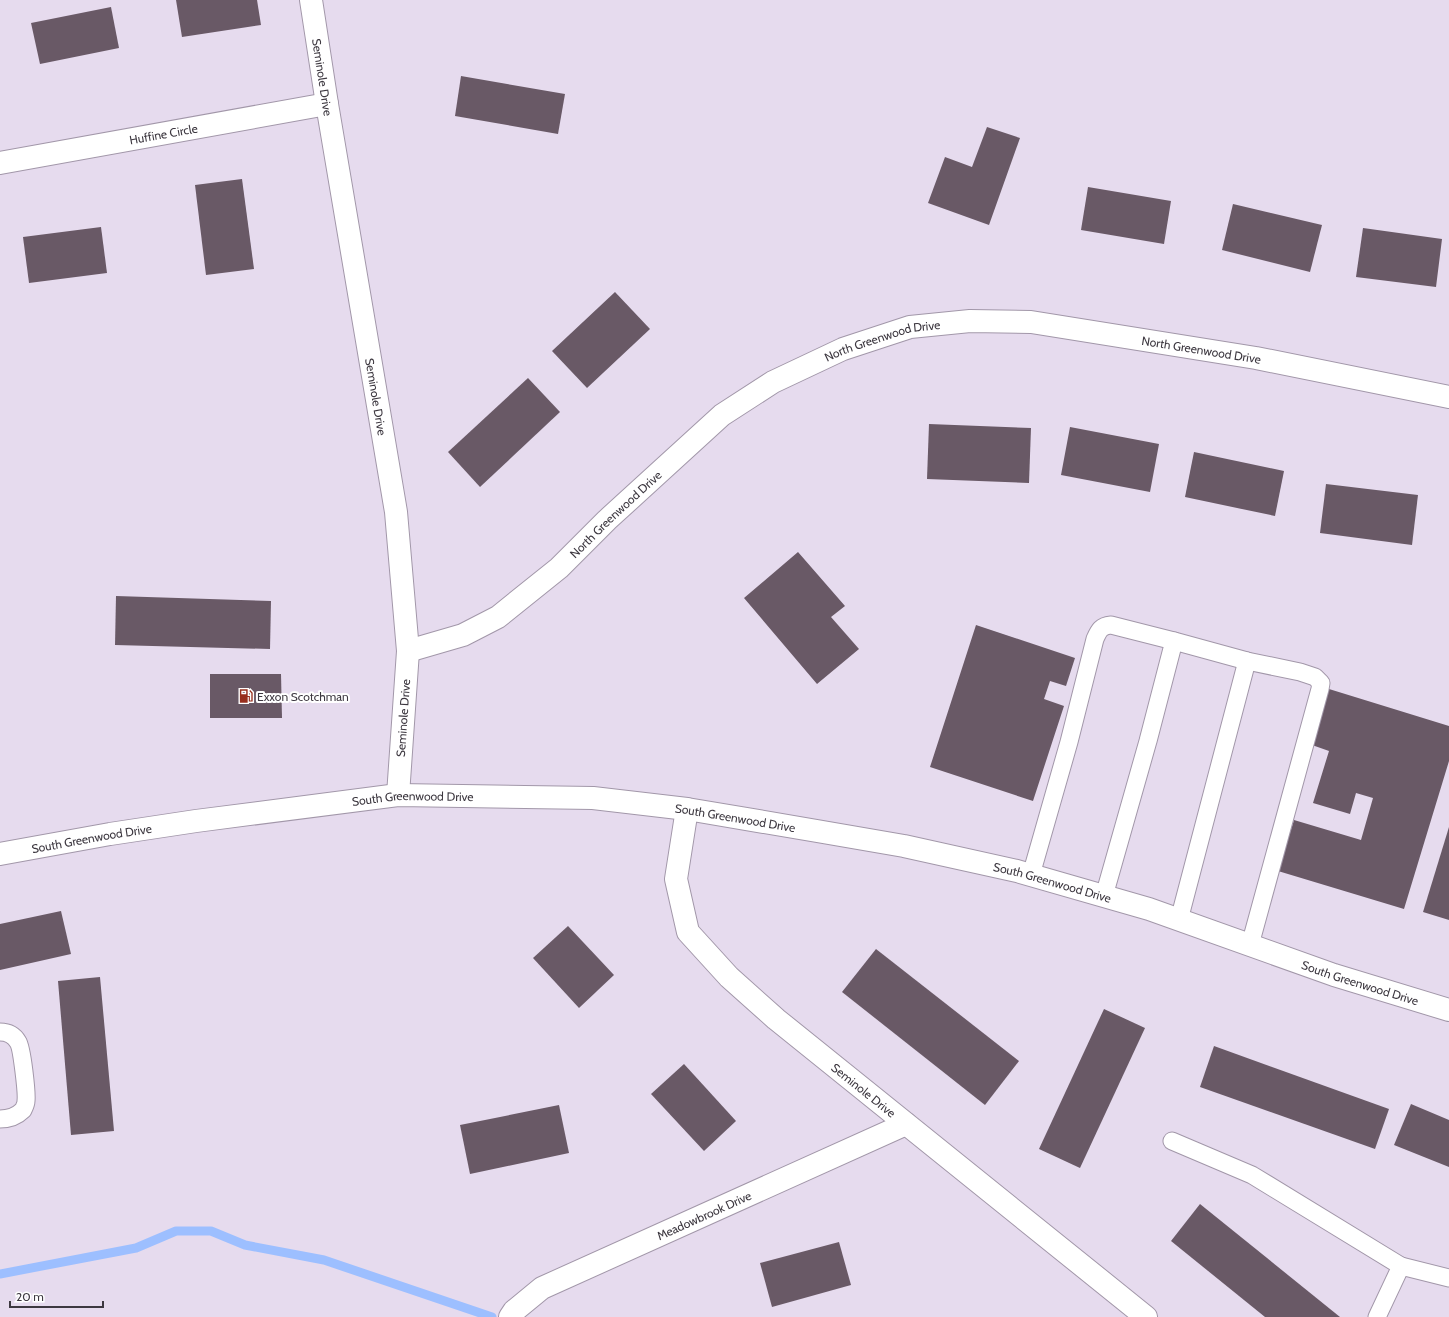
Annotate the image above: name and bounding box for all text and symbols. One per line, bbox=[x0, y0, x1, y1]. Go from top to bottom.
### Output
street label: Seminole Drive bbox=[310, 37, 336, 117]
street label: Huffine Circle bbox=[128, 120, 199, 147]
street label: North Greenwood Drive bbox=[822, 317, 941, 364]
street label: North Greenwood Drive bbox=[1141, 332, 1262, 366]
street label: Seminole Drive bbox=[363, 357, 390, 436]
street label: North Greenwood Drive bbox=[566, 467, 664, 561]
street label: Seminole Drive bbox=[393, 679, 413, 757]
fuel station icon: Exxon Scotchman bbox=[238, 688, 254, 704]
place label: Exxon Scotchman bbox=[257, 689, 349, 704]
street label: South Greenwood Drive bbox=[351, 787, 474, 808]
street label: South Greenwood Drive bbox=[674, 800, 797, 835]
street label: South Greenwood Drive bbox=[30, 820, 153, 856]
street label: South Greenwood Drive bbox=[992, 859, 1113, 905]
street label: South Greenwood Drive bbox=[1300, 957, 1421, 1008]
street label: Seminole Drive bbox=[829, 1059, 899, 1120]
street label: Meadowbrook Drive bbox=[654, 1187, 753, 1243]
scale bar bbox=[10, 1283, 103, 1309]
text: 20 m bbox=[16, 1289, 44, 1304]

